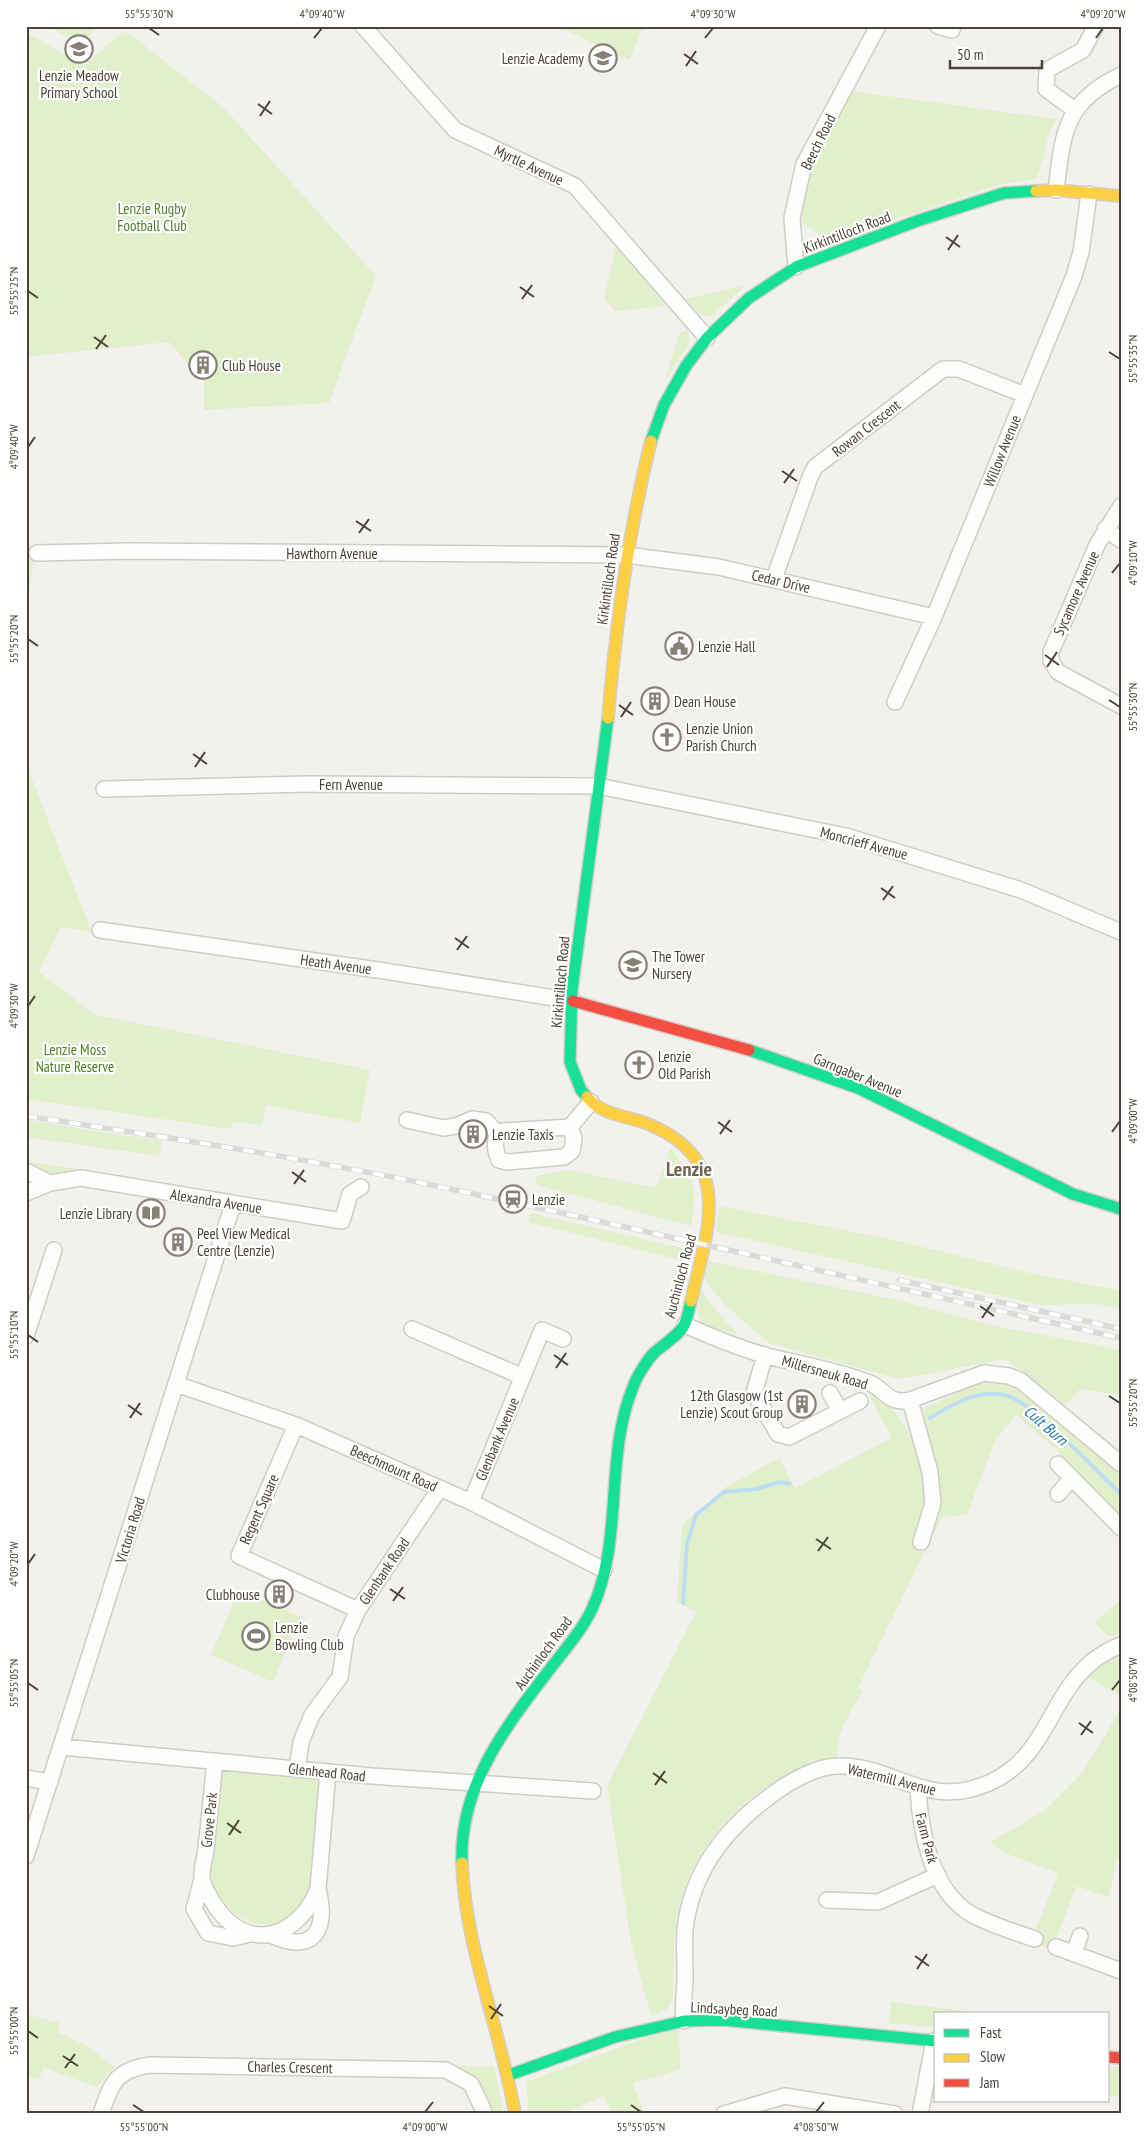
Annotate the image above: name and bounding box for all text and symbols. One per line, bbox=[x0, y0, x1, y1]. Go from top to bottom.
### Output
text: 55°55'30"N bbox=[125, 6, 173, 21]
text: 4°09'40"W bbox=[299, 6, 345, 21]
text: 4°09'30"W bbox=[690, 6, 736, 21]
text: 4°09'20"W bbox=[1080, 6, 1126, 21]
school or university icon: Lenzie Meadow Primary School bbox=[64, 34, 94, 64]
scale bar bbox=[950, 38, 1042, 70]
school or university icon: Lenzie Academy bbox=[588, 43, 618, 73]
text: 50 m bbox=[957, 45, 983, 64]
place label: Lenzie Academy bbox=[502, 49, 584, 68]
place label: Lenzie Meadow Primary School bbox=[39, 66, 119, 102]
street label: Beech Road bbox=[796, 111, 840, 173]
street label: Myrtle Avenue bbox=[491, 141, 567, 189]
park label: Lenzie Rugby Football Club bbox=[117, 199, 187, 235]
street label: Kirkintilloch Road bbox=[801, 207, 893, 257]
text: 55°55'25"N bbox=[6, 267, 21, 315]
text: 55°55'35"N bbox=[1125, 335, 1140, 383]
building icon: Club House bbox=[188, 350, 218, 380]
place label: Club House bbox=[222, 356, 281, 375]
street label: Rowan Crescent bbox=[828, 395, 904, 461]
street label: Willow Avenue bbox=[979, 412, 1025, 490]
text: 4°09'40"W bbox=[6, 424, 21, 470]
street label: Kirkintilloch Road bbox=[592, 532, 624, 626]
text: 4°09'10"W bbox=[1125, 540, 1140, 586]
street label: Hawthorn Avenue bbox=[286, 544, 378, 563]
street label: Sycamore Avenue bbox=[1049, 548, 1103, 638]
street label: Cedar Drive bbox=[750, 565, 812, 597]
text: 55°55'20"N bbox=[6, 615, 21, 663]
public building icon: Lenzie Hall bbox=[664, 631, 694, 661]
place label: Lenzie Hall bbox=[698, 637, 756, 656]
text: 55°55'30"N bbox=[1125, 683, 1140, 731]
building icon: Dean House bbox=[640, 686, 670, 716]
place label: Dean House bbox=[674, 692, 736, 711]
place label: Lenzie Union Parish Church bbox=[686, 719, 757, 755]
church icon: Lenzie Union Parish Church bbox=[652, 722, 682, 752]
street label: Fern Avenue bbox=[319, 775, 383, 794]
street label: Moncrieff Avenue bbox=[818, 822, 910, 864]
street label: Kirkintilloch Road bbox=[547, 935, 573, 1029]
place label: The Tower Nursery bbox=[652, 947, 706, 983]
street label: Heath Avenue bbox=[299, 950, 373, 978]
school or university icon: The Tower Nursery bbox=[618, 950, 648, 980]
text: 4°09'30"W bbox=[6, 983, 21, 1029]
park label: Lenzie Moss Nature Reserve bbox=[36, 1040, 114, 1076]
place label: Lenzie Old Parish bbox=[658, 1047, 711, 1083]
street label: Garngaber Avenue bbox=[811, 1049, 905, 1101]
church icon: Lenzie Old Parish bbox=[624, 1050, 654, 1080]
text: 4°09'00"W bbox=[1125, 1098, 1140, 1144]
building icon: Lenzie Taxis bbox=[458, 1119, 488, 1149]
place label: Lenzie Taxis bbox=[492, 1125, 554, 1144]
district label: Lenzie bbox=[666, 1156, 712, 1182]
street label: Alexandra Avenue bbox=[169, 1184, 263, 1218]
station icon: Lenzie bbox=[498, 1184, 528, 1214]
place label: Lenzie bbox=[532, 1190, 565, 1209]
library icon: Lenzie Library bbox=[136, 1198, 166, 1228]
place label: Lenzie Library bbox=[60, 1204, 132, 1223]
place label: Peel View Medical Centre (Lenzie) bbox=[197, 1224, 291, 1260]
building icon: Peel View Medical Centre (Lenzie) bbox=[163, 1227, 193, 1257]
street label: Auchinloch Road bbox=[660, 1232, 700, 1320]
text: 55°55'10"N bbox=[6, 1311, 21, 1359]
street label: Millersneuk Road bbox=[780, 1351, 870, 1393]
text: 55°55'20"N bbox=[1125, 1379, 1140, 1427]
place label: 12th Glasgow (1st Lenzie) Scout Group bbox=[680, 1386, 783, 1422]
building icon: 12th Glasgow (1st Lenzie) Scout Group bbox=[787, 1389, 817, 1419]
street label: Glenbank Avenue bbox=[471, 1394, 523, 1484]
water label: Cult Burn bbox=[1020, 1401, 1073, 1450]
street label: Beechmount Road bbox=[347, 1440, 441, 1496]
street label: Regent Square bbox=[235, 1471, 283, 1547]
street label: Victoria Road bbox=[111, 1495, 149, 1566]
street label: Glenbank Road bbox=[355, 1534, 413, 1608]
text: 4°09'20"W bbox=[6, 1541, 21, 1587]
building icon: Clubhouse bbox=[264, 1579, 294, 1609]
place label: Clubhouse bbox=[206, 1585, 260, 1604]
street label: Auchinloch Road bbox=[510, 1613, 576, 1693]
place label: Lenzie Bowling Club bbox=[275, 1618, 344, 1654]
sports icon: Lenzie Bowling Club bbox=[241, 1621, 271, 1651]
text: 4°08'50"W bbox=[1125, 1657, 1140, 1703]
text: 55°55'05"N bbox=[6, 1659, 21, 1707]
street label: Glenhead Road bbox=[287, 1758, 367, 1786]
street label: Watermill Avenue bbox=[846, 1759, 938, 1799]
street label: Grove Park bbox=[197, 1791, 221, 1848]
street label: Farm Park bbox=[911, 1811, 943, 1866]
street label: Lindsaybeg Road bbox=[690, 1997, 778, 2021]
text: 55°55'00"N bbox=[6, 2007, 21, 2055]
legend bbox=[934, 2012, 1110, 2102]
text: Fast bbox=[980, 2023, 1001, 2042]
text: Slow bbox=[980, 2047, 1005, 2066]
street label: Charles Crescent bbox=[247, 2057, 333, 2077]
text: Jam bbox=[979, 2073, 999, 2092]
text: 55°55'00"N bbox=[120, 2119, 168, 2134]
text: 4°09'00"W bbox=[402, 2119, 448, 2134]
text: 55°55'05"N bbox=[617, 2119, 665, 2134]
text: 4°08'50"W bbox=[793, 2119, 839, 2134]

